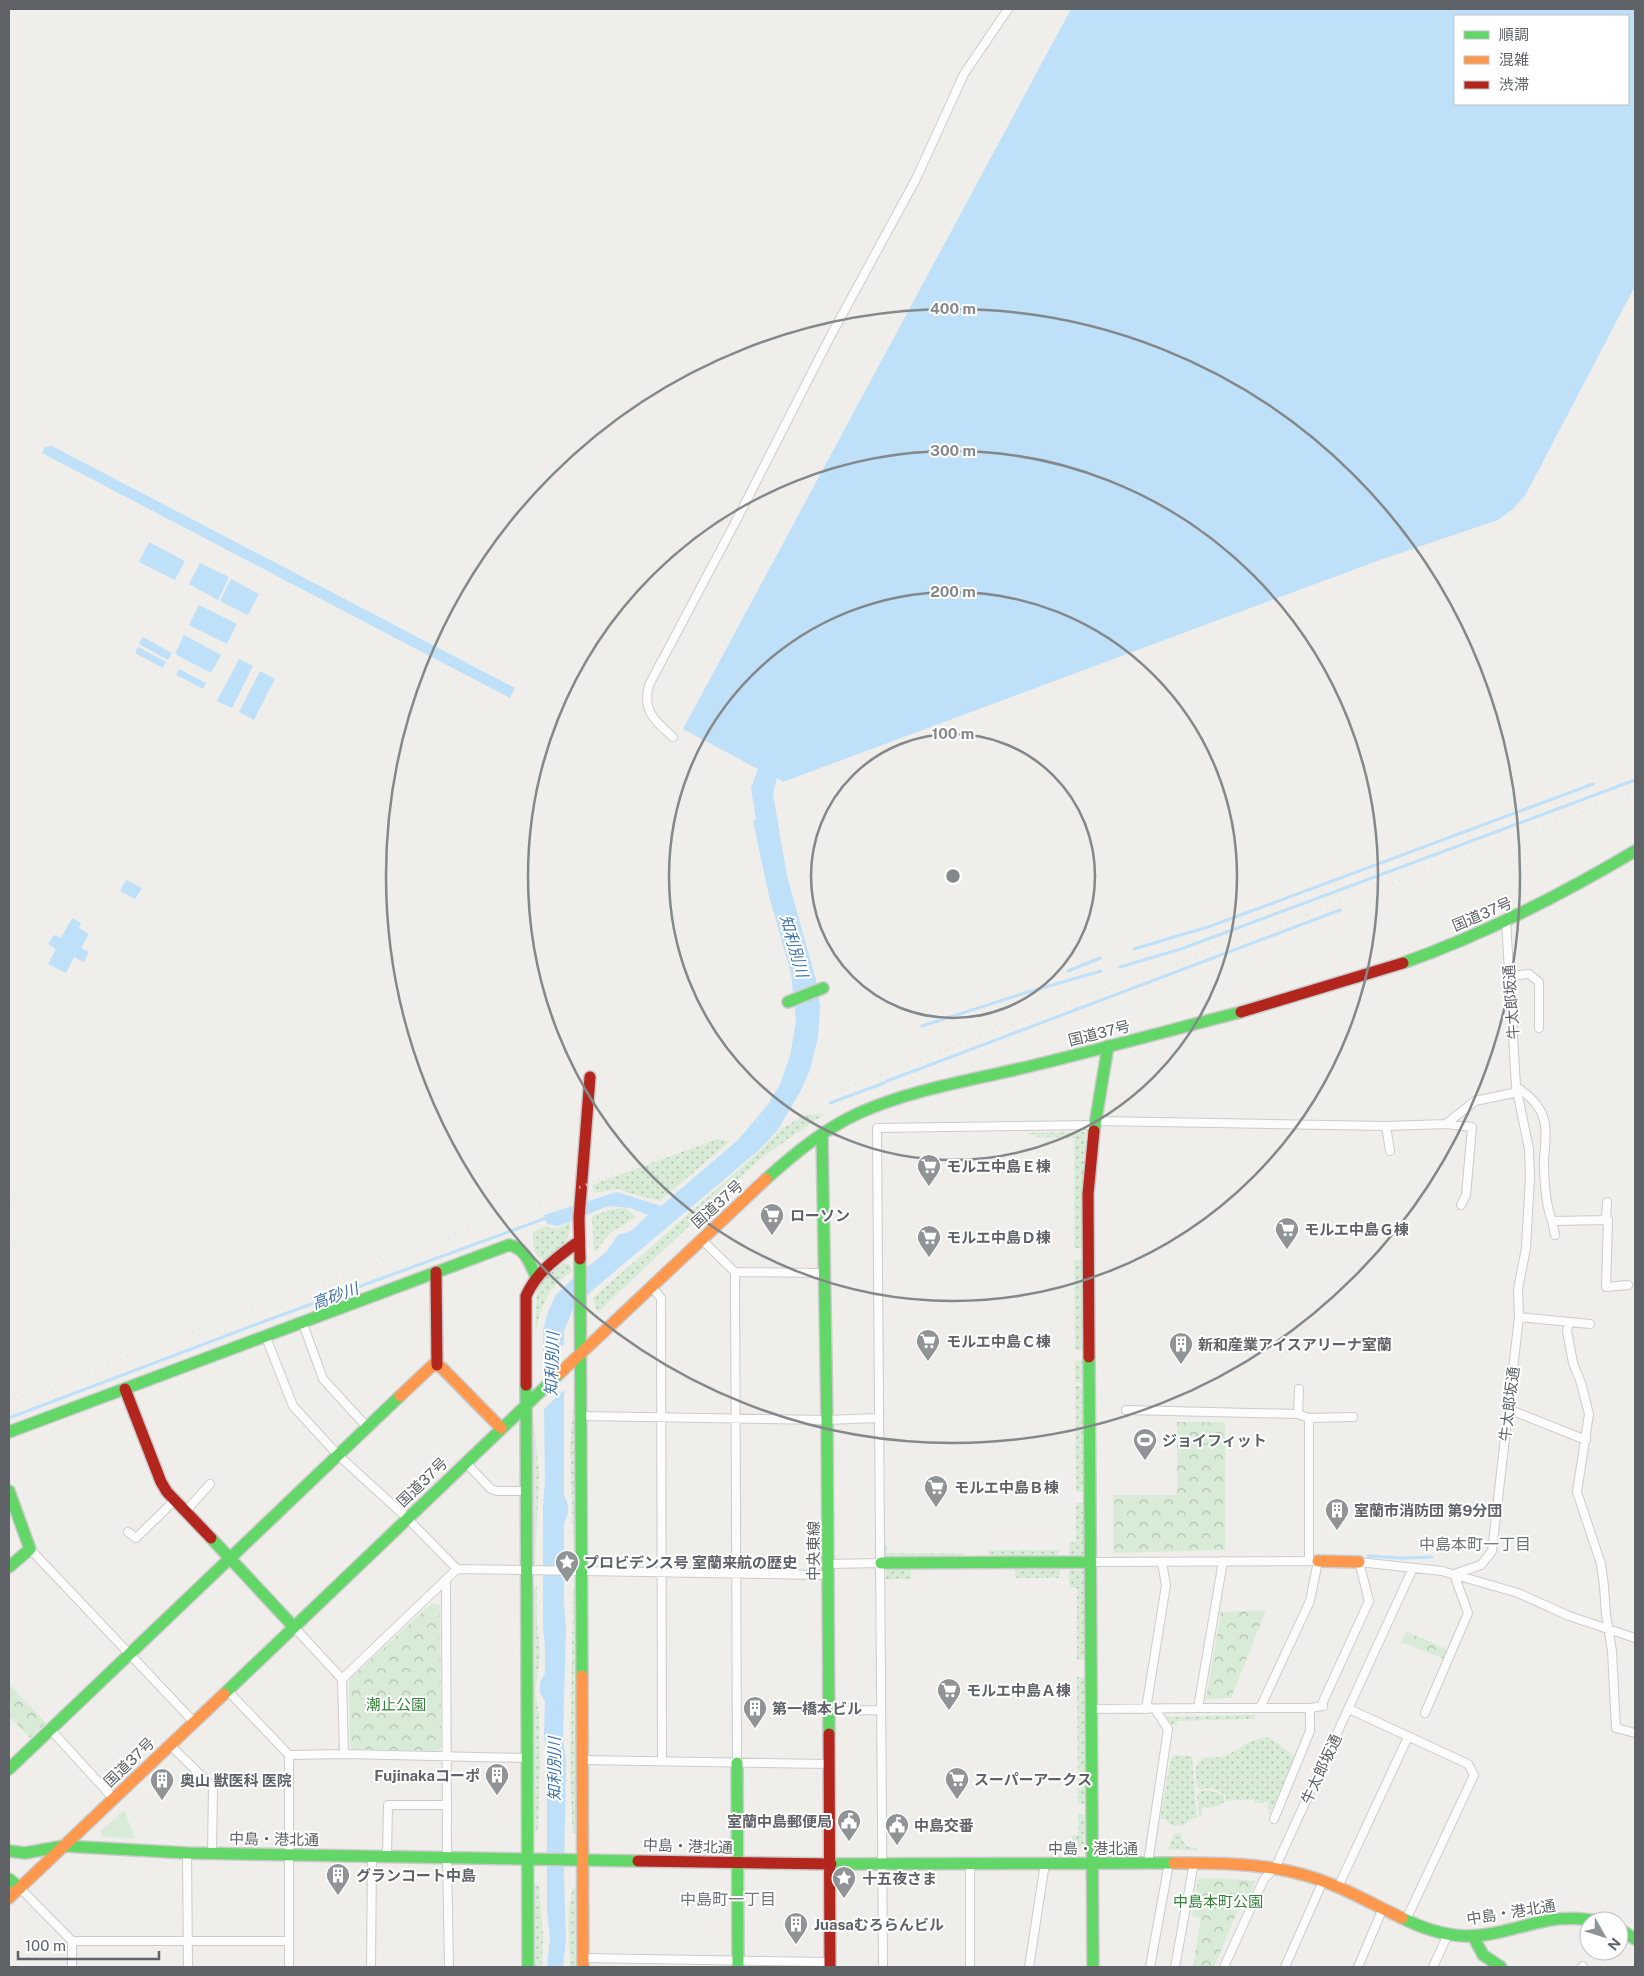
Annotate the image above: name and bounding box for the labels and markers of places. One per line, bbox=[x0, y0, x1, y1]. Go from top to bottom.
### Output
centre of rings bbox=[944, 867, 962, 885]
supermarket icon: モルエ中島Ｅ棟 bbox=[916, 1153, 942, 1187]
place label: モルエ中島Ｅ棟 bbox=[946, 1158, 1051, 1175]
supermarket icon: ローソン bbox=[759, 1202, 785, 1236]
place label: ローソン bbox=[790, 1207, 850, 1224]
supermarket icon: モルエ中島Ｇ棟 bbox=[1274, 1216, 1300, 1250]
place label: モルエ中島Ｇ棟 bbox=[1304, 1221, 1409, 1238]
supermarket icon: モルエ中島Ｄ棟 bbox=[916, 1224, 942, 1258]
place label: モルエ中島Ｄ棟 bbox=[946, 1229, 1051, 1246]
supermarket icon: モルエ中島Ｃ棟 bbox=[915, 1328, 941, 1362]
building icon: 新和産業アイスアリーナ室蘭 bbox=[1168, 1331, 1194, 1365]
place label: モルエ中島Ｃ棟 bbox=[946, 1333, 1051, 1350]
place label: 新和産業アイスアリーナ室蘭 bbox=[1198, 1336, 1392, 1353]
sports icon: ジョイフィット bbox=[1132, 1427, 1158, 1461]
place label: ジョイフィット bbox=[1162, 1432, 1267, 1449]
supermarket icon: モルエ中島Ｂ棟 bbox=[923, 1474, 949, 1508]
place label: モルエ中島Ｂ棟 bbox=[954, 1479, 1059, 1496]
building icon: 室蘭市消防団 第9分団 bbox=[1324, 1497, 1350, 1531]
place label: 室蘭市消防団 第9分団 bbox=[1354, 1502, 1502, 1519]
place icon: プロビデンス号 室蘭来航の歴史 bbox=[554, 1549, 580, 1583]
place label: プロビデンス号 室蘭来航の歴史 bbox=[584, 1554, 798, 1571]
supermarket icon: モルエ中島Ａ棟 bbox=[936, 1677, 962, 1711]
place label: モルエ中島Ａ棟 bbox=[966, 1682, 1071, 1699]
building icon: 第一橋本ビル bbox=[742, 1695, 768, 1729]
place label: 第一橋本ビル bbox=[772, 1700, 862, 1717]
building icon: Fujinakaコーポ bbox=[484, 1762, 510, 1796]
supermarket icon: スーパーアークス bbox=[944, 1766, 970, 1800]
building icon: 奥山 獣医科 医院 bbox=[149, 1767, 175, 1801]
place label: Fujinakaコーポ bbox=[374, 1767, 480, 1784]
place label: スーパーアークス bbox=[974, 1771, 1092, 1788]
place label: 奥山 獣医科 医院 bbox=[180, 1772, 292, 1789]
public building icon: 室蘭中島郵便局 bbox=[836, 1808, 862, 1842]
public building icon: 中島交番 bbox=[884, 1812, 910, 1846]
place label: 室蘭中島郵便局 bbox=[727, 1813, 832, 1830]
place label: 中島交番 bbox=[914, 1817, 974, 1834]
building icon: グランコート中島 bbox=[325, 1862, 351, 1896]
place icon: 十五夜さま bbox=[831, 1865, 857, 1899]
place label: グランコート中島 bbox=[356, 1867, 476, 1884]
place label: 十五夜さま bbox=[862, 1870, 937, 1887]
building icon: Juasaむろらんビル bbox=[783, 1911, 809, 1945]
place label: Juasaむろらんビル bbox=[814, 1916, 944, 1933]

